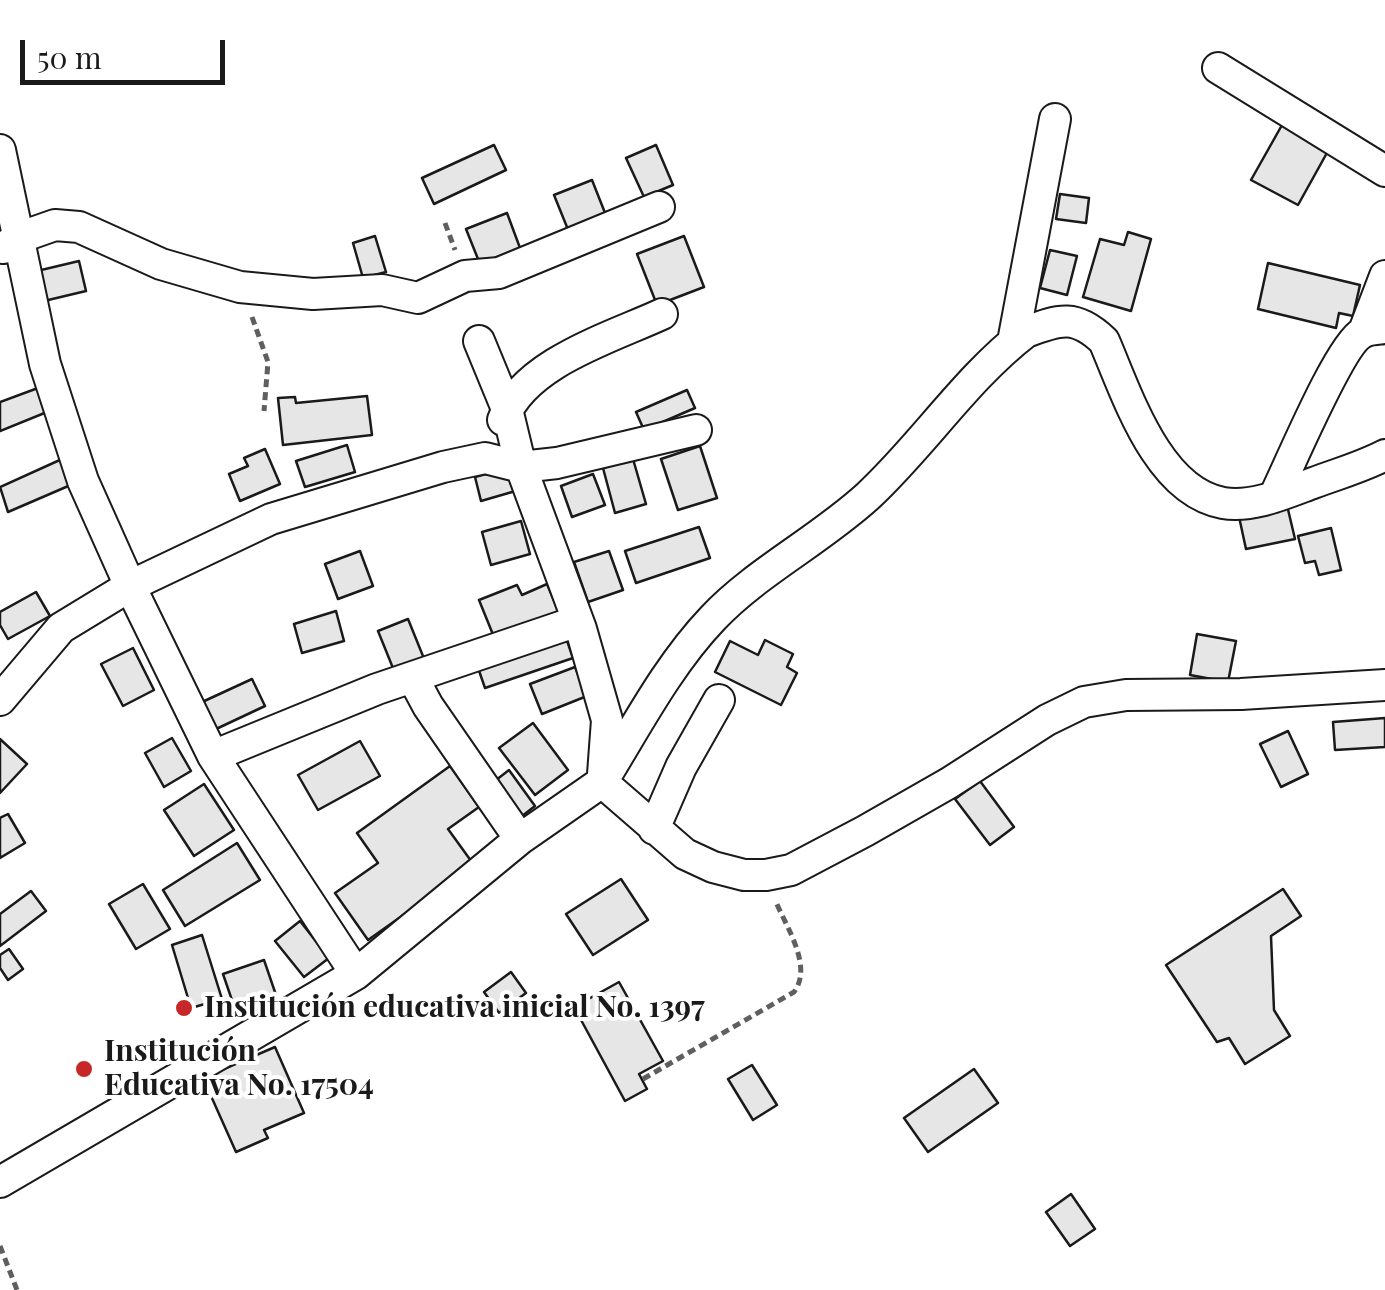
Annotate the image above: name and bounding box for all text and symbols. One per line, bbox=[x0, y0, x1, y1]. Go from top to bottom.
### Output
scale bar bbox=[25, 20, 230, 82]
text: 50 m bbox=[37, 37, 102, 77]
place label: Institución educativa inicial No. 1397 bbox=[204, 990, 705, 1026]
marker: Institución educativa inicial No. 1397 bbox=[173, 997, 195, 1019]
place label: Institución Educativa No. 17504 bbox=[104, 1034, 374, 1104]
marker: Institución Educativa No. 17504 bbox=[73, 1058, 95, 1080]

